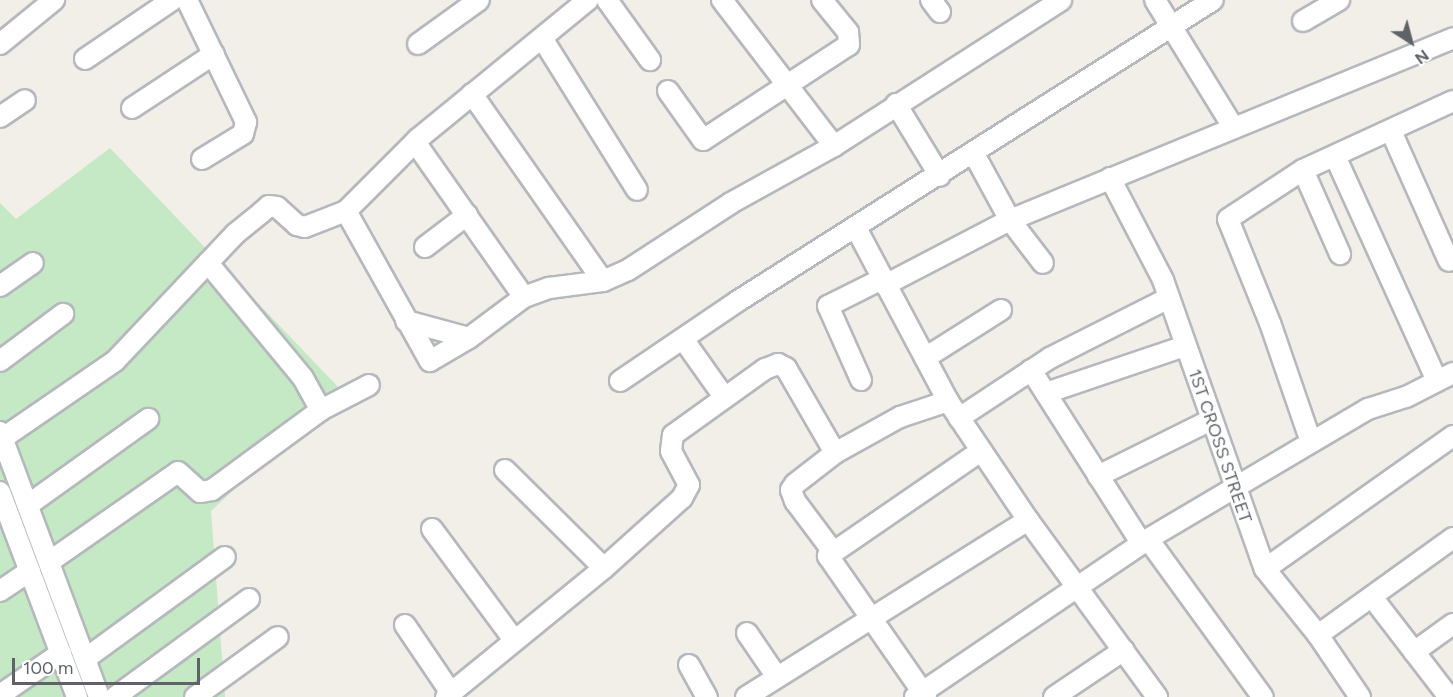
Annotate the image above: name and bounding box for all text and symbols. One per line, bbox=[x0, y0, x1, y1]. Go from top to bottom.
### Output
north arrow bbox=[1381, 12, 1441, 72]
text: N bbox=[1411, 46, 1432, 68]
street label: 1ST CROSS STREET bbox=[1184, 366, 1256, 526]
scale bar bbox=[15, 646, 202, 684]
text: 100 m bbox=[23, 657, 73, 679]

